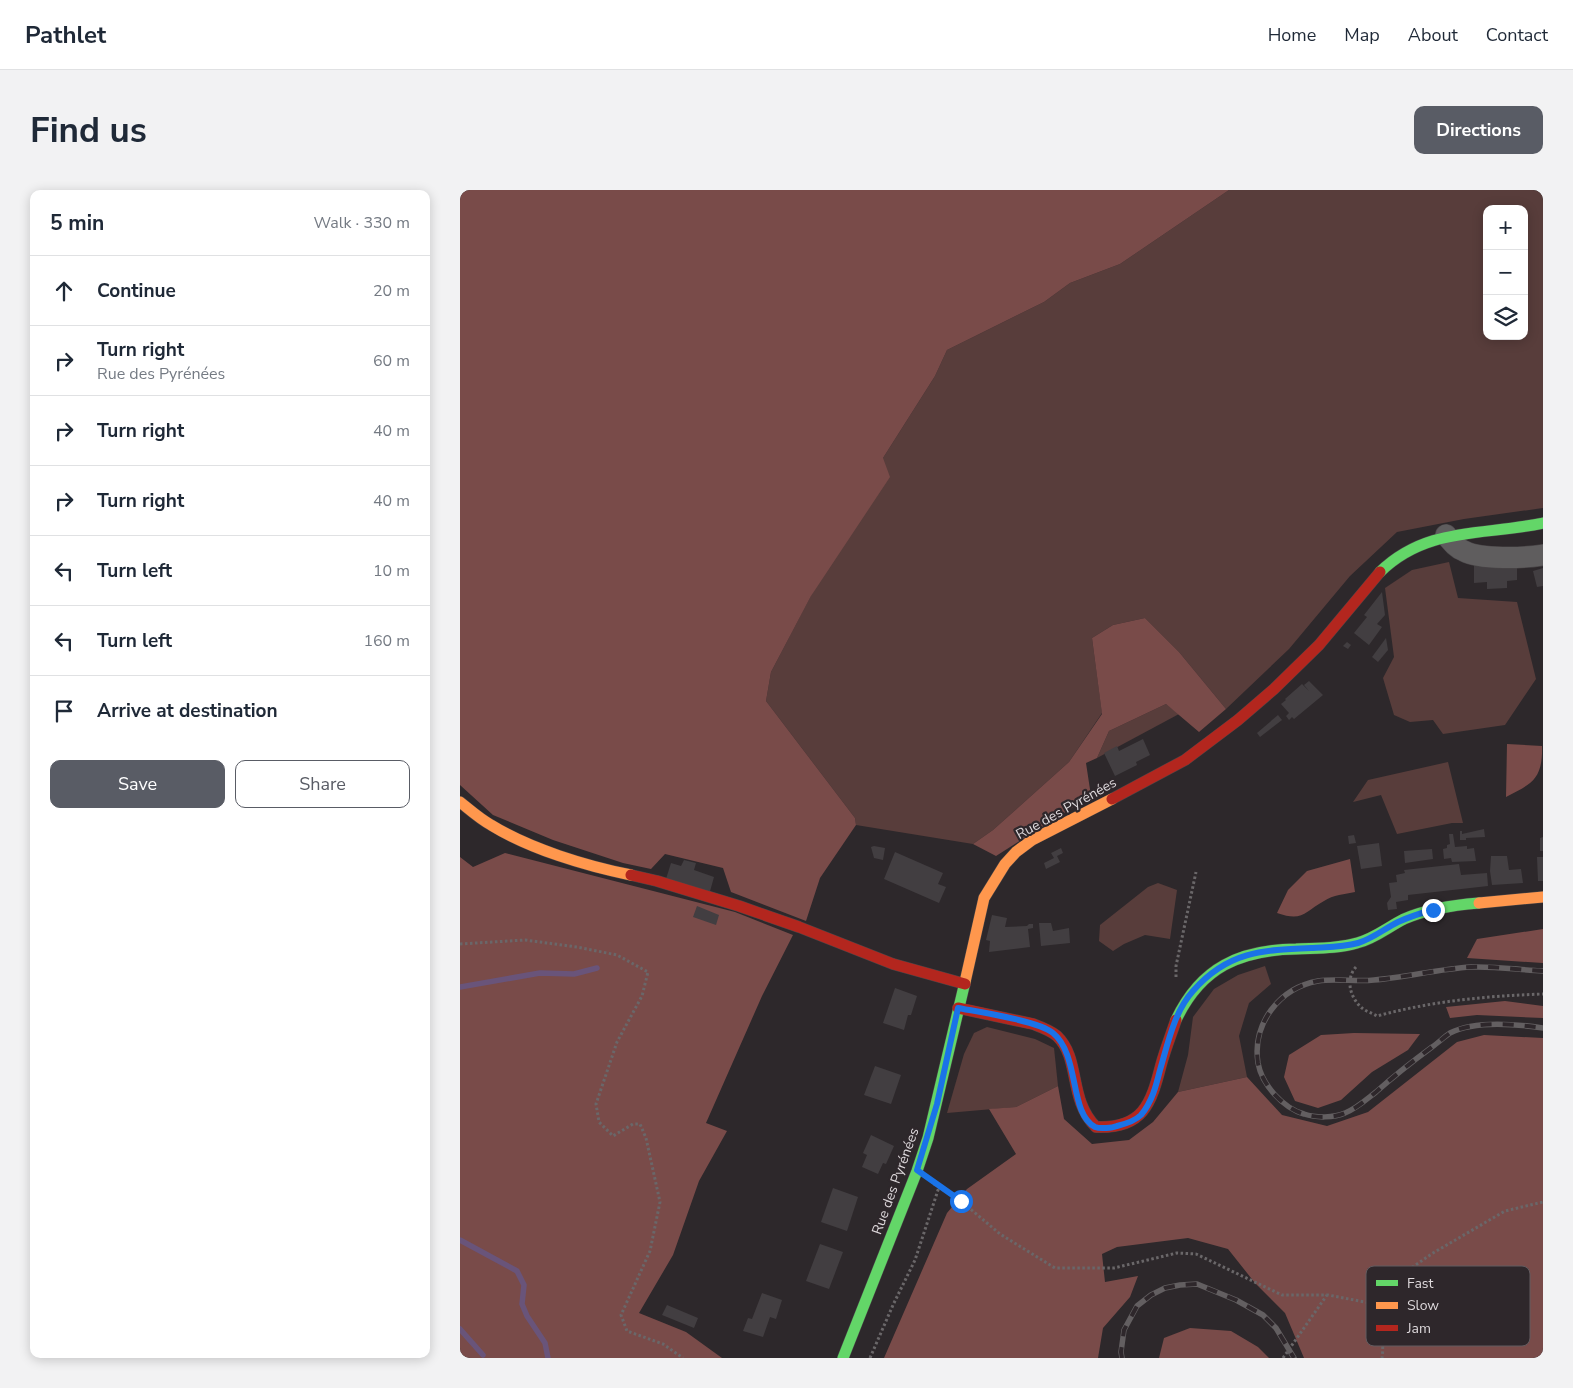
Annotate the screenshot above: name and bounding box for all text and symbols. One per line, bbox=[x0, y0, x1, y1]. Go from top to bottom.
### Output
text: Pathlet bbox=[25, 19, 106, 51]
text: Home bbox=[1268, 23, 1316, 47]
text: Map bbox=[1344, 23, 1380, 47]
text: About bbox=[1408, 23, 1458, 47]
text: Contact bbox=[1486, 23, 1548, 47]
button: Directions bbox=[1414, 106, 1543, 154]
text: Find us bbox=[30, 107, 147, 154]
map controls bbox=[1483, 205, 1528, 340]
button: + bbox=[1483, 205, 1528, 250]
text: 5 min bbox=[50, 209, 104, 237]
text: Walk · 330 m bbox=[314, 212, 410, 234]
button: − bbox=[1483, 250, 1528, 295]
icon: ahead bbox=[50, 277, 78, 305]
text: Continue bbox=[97, 278, 176, 304]
text: 20 m bbox=[373, 280, 410, 302]
button: layers bbox=[1483, 295, 1528, 340]
text: Turn right bbox=[97, 337, 184, 363]
icon: right bbox=[50, 347, 78, 375]
text: 60 m bbox=[373, 350, 410, 372]
text: Rue des Pyrénées bbox=[97, 363, 225, 385]
icon: right bbox=[50, 417, 78, 445]
text: Turn right bbox=[97, 418, 184, 444]
text: 40 m bbox=[373, 420, 410, 442]
icon: right bbox=[50, 487, 78, 515]
text: Turn right bbox=[97, 488, 184, 514]
text: 40 m bbox=[373, 490, 410, 512]
icon: left bbox=[50, 557, 78, 585]
text: Turn left bbox=[97, 558, 172, 584]
text: 10 m bbox=[373, 560, 410, 582]
icon: left bbox=[50, 627, 78, 655]
text: Turn left bbox=[97, 628, 172, 654]
text: 160 m bbox=[363, 630, 410, 652]
icon: arrive bbox=[50, 697, 78, 725]
text: Arrive at destination bbox=[97, 698, 278, 724]
button: Save bbox=[50, 760, 225, 808]
button: Share bbox=[235, 760, 410, 808]
street label: Rue des Pyrénées bbox=[1013, 773, 1120, 844]
route end bbox=[1422, 899, 1445, 922]
street label: Rue des Pyrénées bbox=[867, 1125, 924, 1237]
route start bbox=[950, 1190, 973, 1213]
legend bbox=[1366, 1266, 1530, 1346]
text: Fast bbox=[1407, 1274, 1433, 1293]
text: Slow bbox=[1407, 1296, 1439, 1315]
text: Jam bbox=[1406, 1319, 1431, 1338]

